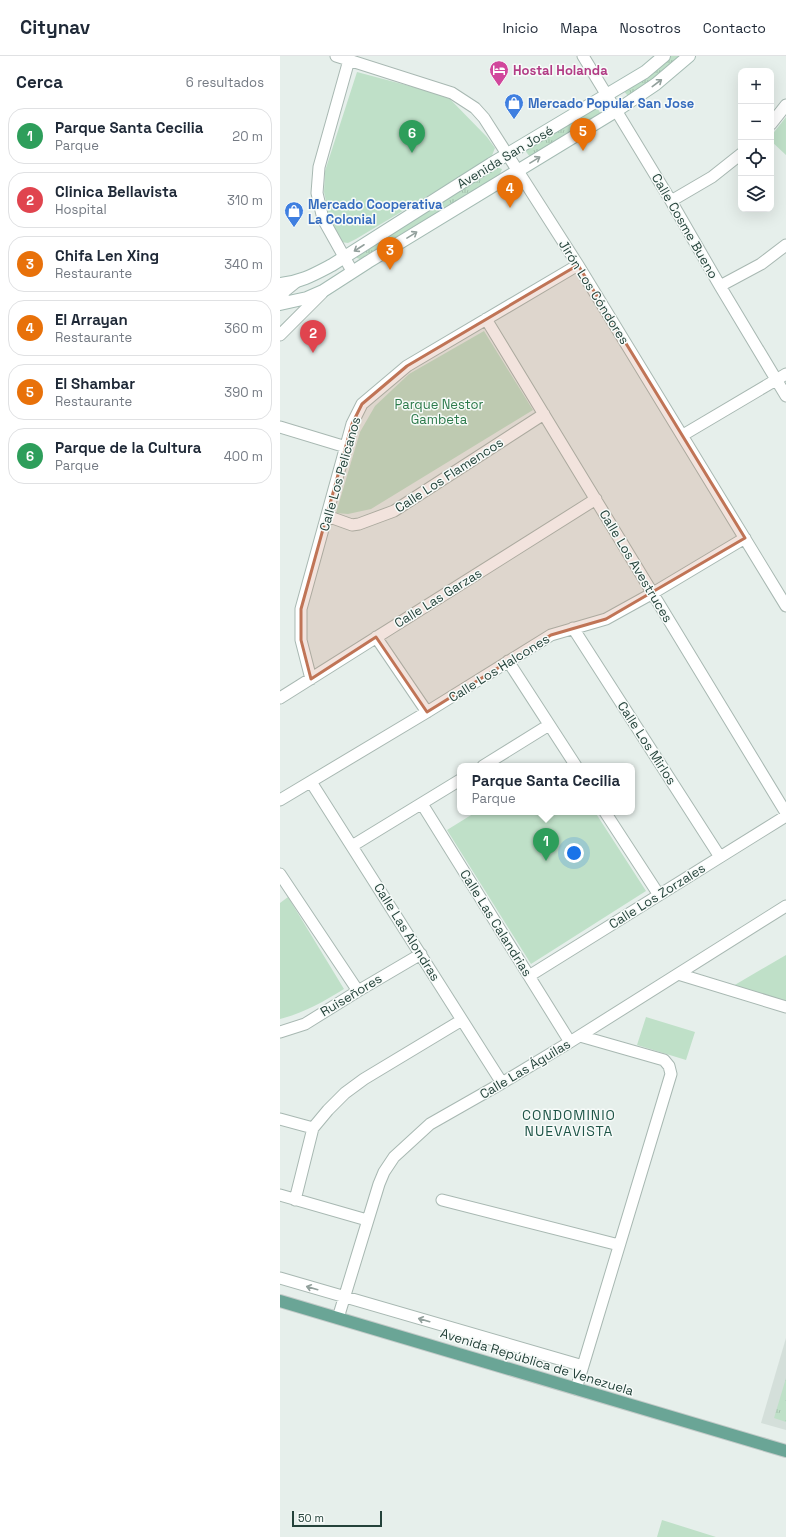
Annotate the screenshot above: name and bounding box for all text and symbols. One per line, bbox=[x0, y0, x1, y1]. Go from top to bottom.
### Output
text: Citynav bbox=[20, 15, 90, 40]
text: Inicio bbox=[502, 19, 538, 37]
text: Mapa bbox=[560, 19, 598, 37]
text: Nosotros bbox=[620, 19, 681, 37]
text: Contacto bbox=[703, 19, 766, 37]
hotel icon: Hostal Holanda bbox=[488, 59, 510, 87]
place label: Hostal Holanda bbox=[513, 62, 608, 79]
map controls bbox=[738, 68, 774, 212]
button: + bbox=[738, 68, 774, 104]
text: Cerca bbox=[16, 71, 63, 93]
text: 6 resultados bbox=[186, 74, 264, 91]
one-way arrow bbox=[652, 79, 663, 87]
shop icon: Mercado Popular San Jose bbox=[503, 92, 525, 120]
place label: Mercado Popular San Jose bbox=[528, 95, 694, 112]
button: − bbox=[738, 104, 774, 140]
text: Parque Santa Cecilia bbox=[55, 118, 203, 137]
pin: 5 bbox=[570, 118, 596, 151]
pin: 6 bbox=[399, 120, 425, 153]
street label: Avenida San José bbox=[454, 122, 556, 192]
text: 1 bbox=[27, 128, 33, 145]
text: 20 m bbox=[232, 128, 263, 145]
text: Parque bbox=[55, 137, 99, 154]
button: locate bbox=[738, 140, 774, 176]
one-way arrow bbox=[529, 155, 541, 163]
street label: Calle Cosme Bueno bbox=[648, 170, 722, 282]
pin: 4 bbox=[497, 175, 523, 208]
button: layers bbox=[738, 176, 774, 212]
text: Clinica Bellavista bbox=[55, 182, 177, 201]
text: 2 bbox=[26, 192, 34, 209]
text: 310 m bbox=[227, 192, 263, 209]
place label: Mercado Cooperativa La Colonial bbox=[308, 196, 443, 228]
shop icon: Mercado Cooperativa La Colonial bbox=[283, 200, 305, 228]
text: Hospital bbox=[55, 201, 107, 218]
one-way arrow bbox=[406, 230, 418, 238]
pin: 3 bbox=[377, 237, 403, 270]
street label: Jirón Los Cóndores bbox=[555, 237, 633, 348]
one-way arrow bbox=[354, 244, 365, 252]
text: Chifa Len Xing bbox=[55, 246, 159, 265]
text: 3 bbox=[26, 256, 34, 273]
text: 340 m bbox=[224, 256, 263, 273]
text: Restaurante bbox=[55, 265, 132, 282]
text: El Arrayan bbox=[55, 310, 128, 329]
text: 4 bbox=[26, 320, 34, 337]
text: 360 m bbox=[224, 320, 263, 337]
pin: 2 bbox=[300, 320, 326, 353]
text: Restaurante bbox=[55, 329, 132, 346]
text: El Shambar bbox=[55, 374, 135, 393]
text: 5 bbox=[26, 384, 34, 401]
text: 390 m bbox=[224, 384, 263, 401]
text: Restaurante bbox=[55, 393, 132, 410]
park label: Parque Nestor Gambeta bbox=[395, 396, 484, 428]
street label: Calle Los Pelicanos bbox=[316, 415, 365, 533]
street label: Calle Los Flamencos bbox=[392, 434, 506, 516]
text: Parque de la Cultura bbox=[55, 438, 201, 457]
text: 6 bbox=[26, 448, 34, 465]
text: 400 m bbox=[224, 448, 263, 465]
text: Parque bbox=[55, 457, 99, 474]
street label: Calle Los Avestruces bbox=[596, 507, 676, 626]
street label: Calle Las Garzas bbox=[391, 564, 485, 632]
street label: Calle Los Halcones bbox=[445, 630, 553, 706]
street label: Calle Los Mirlos bbox=[614, 698, 680, 788]
popup bbox=[457, 763, 635, 815]
text: Parque Santa Cecilia bbox=[472, 771, 620, 790]
text: Parque bbox=[472, 790, 516, 807]
pin: 1 bbox=[533, 828, 559, 861]
your location bbox=[564, 843, 584, 863]
street label: Calle Los Zorzales bbox=[606, 859, 709, 933]
street label: Calle Las Calandrias bbox=[456, 866, 536, 980]
street label: Calle Las Alondras bbox=[370, 880, 444, 984]
street label: Ruiseñores bbox=[317, 970, 385, 1020]
street label: Calle Las Águilas bbox=[477, 1035, 574, 1103]
district label: CONDOMINIO NUEVAVISTA bbox=[522, 1106, 616, 1140]
one-way arrow bbox=[306, 1284, 319, 1291]
one-way arrow bbox=[418, 1316, 431, 1323]
street label: Avenida República de Venezuela bbox=[438, 1324, 636, 1400]
scale bar bbox=[292, 1509, 382, 1528]
text: 50 m bbox=[298, 1511, 324, 1525]

